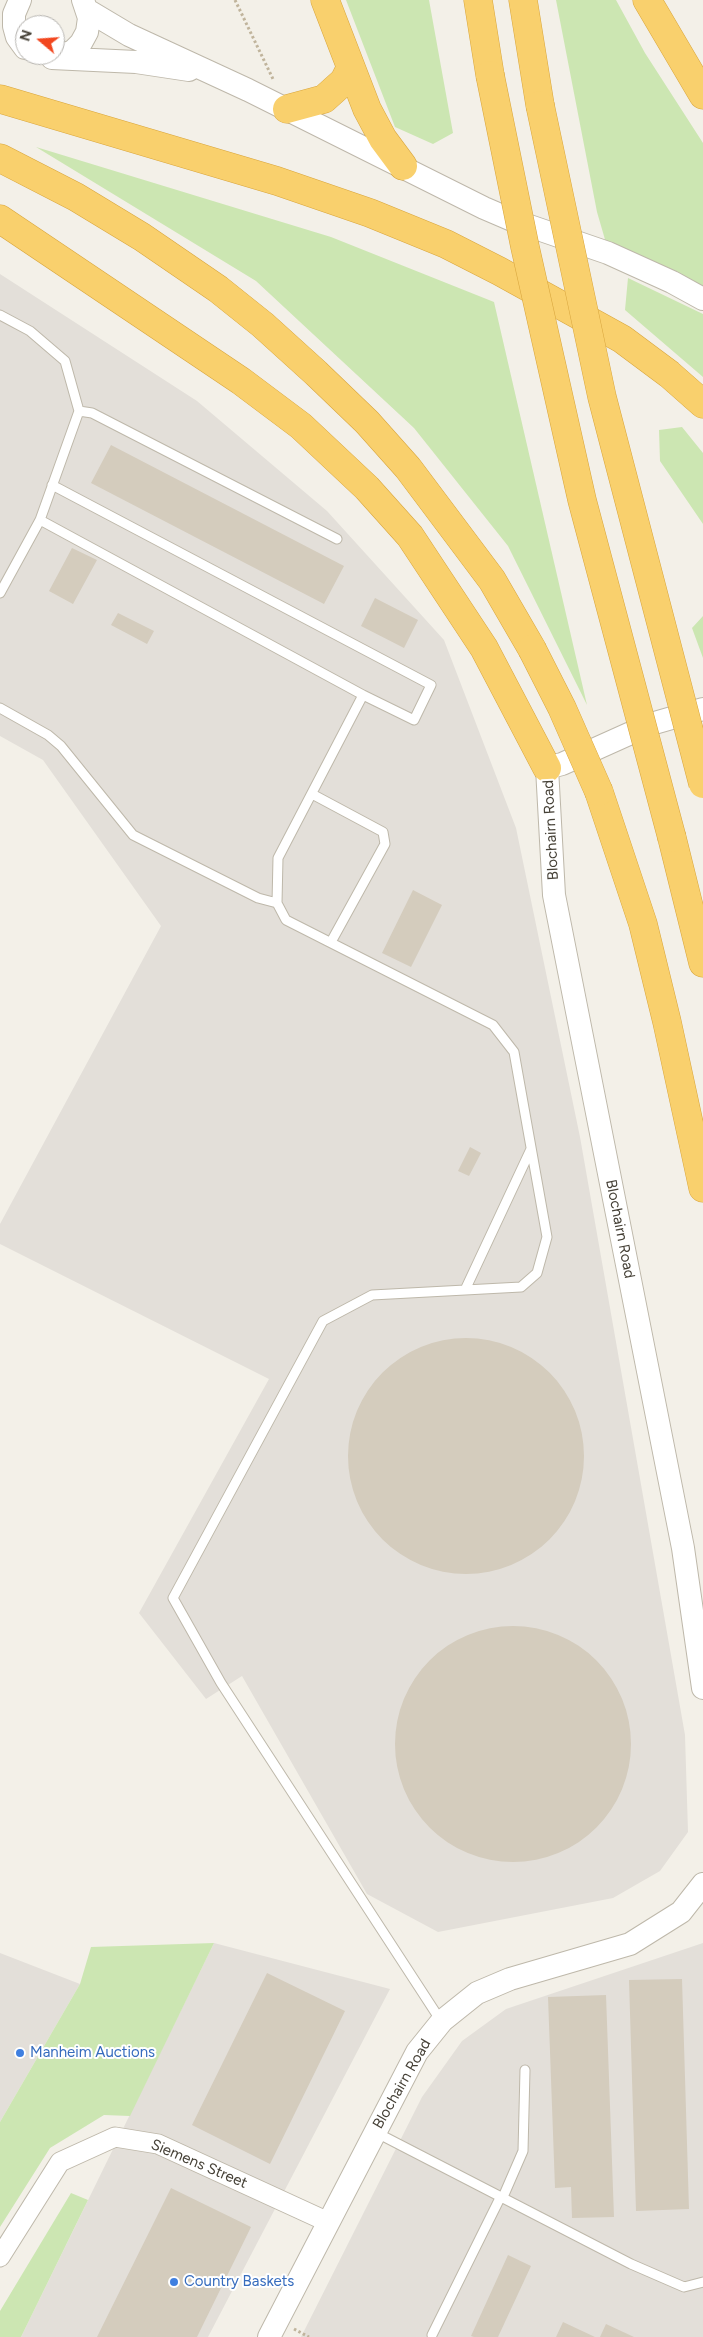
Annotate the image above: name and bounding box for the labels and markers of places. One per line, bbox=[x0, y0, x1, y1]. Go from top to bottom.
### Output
place label: Manheim Auctions bbox=[30, 2044, 155, 2062]
marker: Manheim Auctions bbox=[14, 2047, 26, 2059]
place label: Country Baskets bbox=[184, 2273, 294, 2291]
marker: Country Baskets bbox=[168, 2276, 180, 2288]

